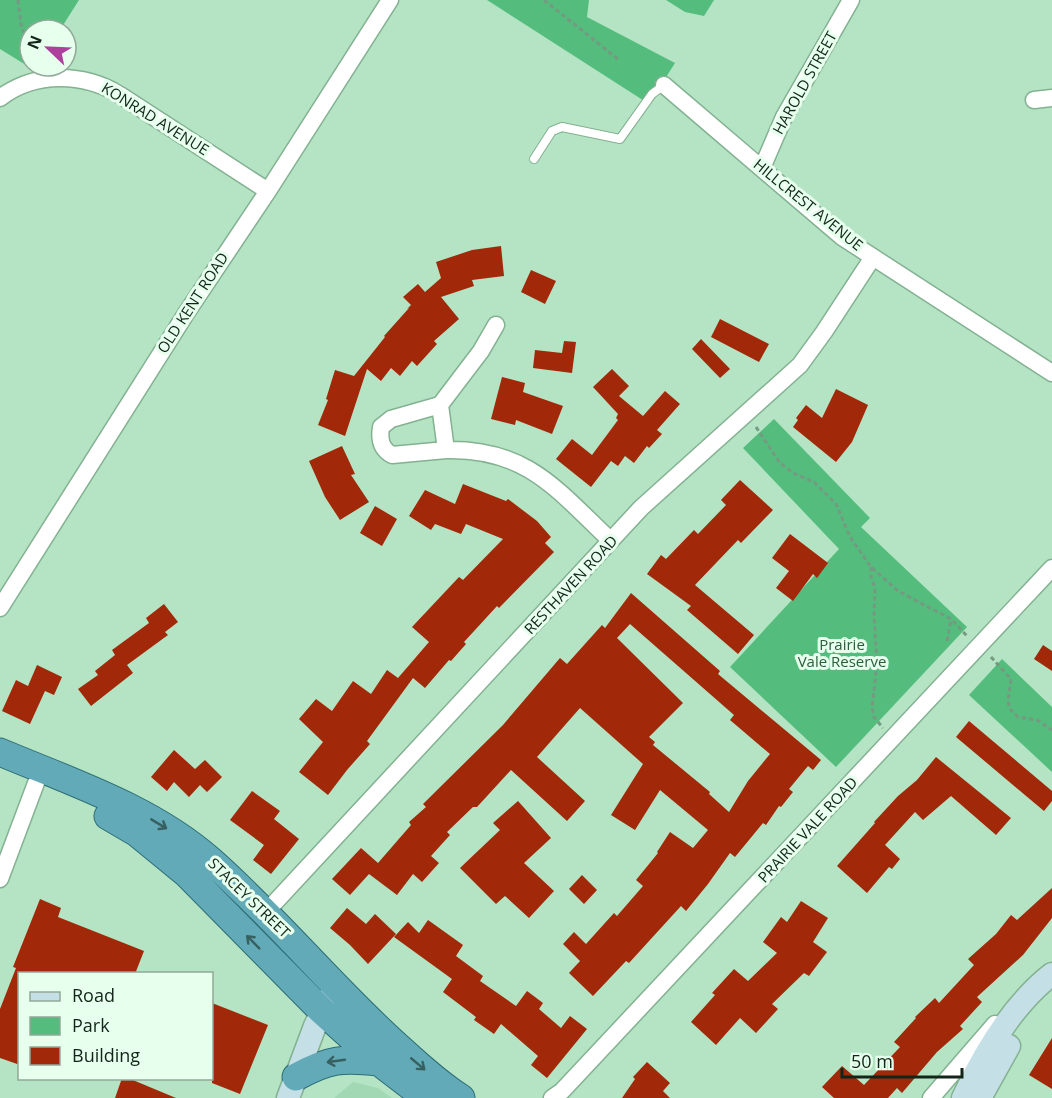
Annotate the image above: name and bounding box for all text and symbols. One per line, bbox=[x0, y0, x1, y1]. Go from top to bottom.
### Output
north arrow bbox=[18, 18, 78, 78]
street label: HAROLD STREET bbox=[768, 27, 841, 138]
text: N bbox=[22, 32, 47, 52]
street label: KONRAD AVENUE bbox=[98, 77, 213, 159]
street label: HILLCREST AVENUE bbox=[750, 154, 868, 255]
street label: OLD KENT ROAD bbox=[152, 248, 232, 357]
street label: RESTHAVEN ROAD bbox=[519, 531, 621, 638]
park label: Prairie Vale Reserve bbox=[798, 634, 886, 671]
street label: PRAIRIE VALE ROAD bbox=[753, 772, 861, 886]
one-way arrow bbox=[150, 819, 167, 831]
street label: STACEY STREET bbox=[204, 853, 296, 942]
one-way arrow bbox=[246, 935, 261, 950]
legend bbox=[18, 972, 213, 1080]
text: Road bbox=[72, 983, 115, 1007]
text: Park bbox=[72, 1013, 110, 1037]
scale bar bbox=[842, 1041, 962, 1079]
text: Building bbox=[72, 1043, 140, 1067]
text: 50 m bbox=[851, 1049, 893, 1073]
one-way arrow bbox=[327, 1056, 346, 1067]
one-way arrow bbox=[409, 1057, 425, 1070]

